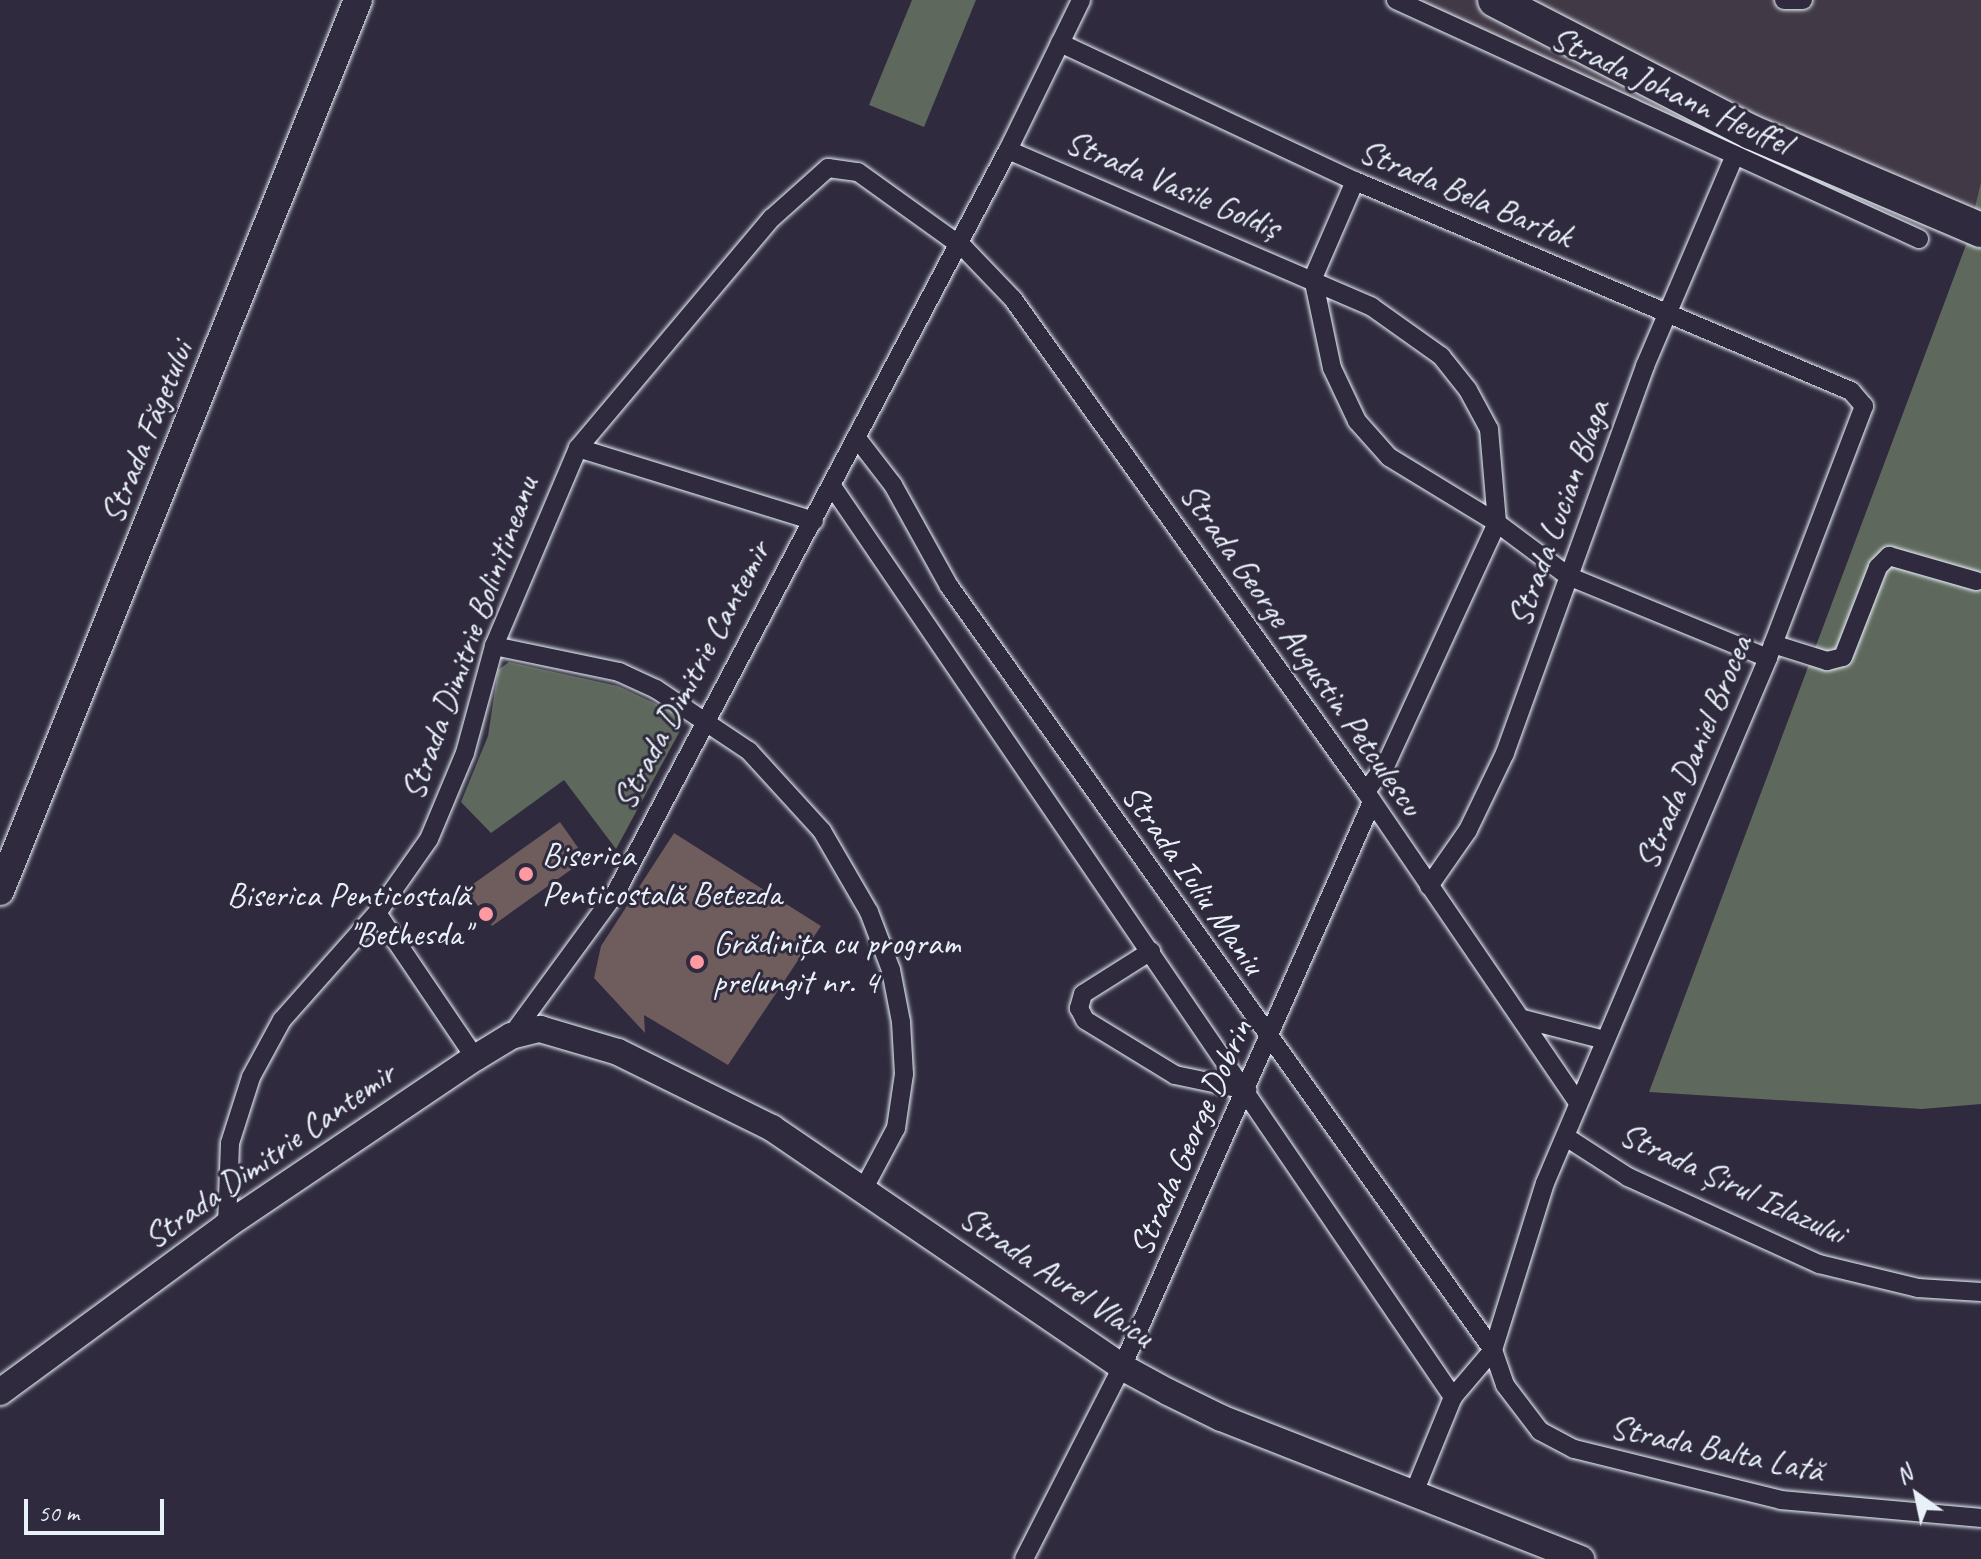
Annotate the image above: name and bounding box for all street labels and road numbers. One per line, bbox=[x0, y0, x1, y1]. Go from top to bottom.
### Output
street label: Strada Johann Heuffel bbox=[1546, 17, 1796, 163]
street label: Strada Vasile Goldiș bbox=[1060, 120, 1286, 248]
street label: Strada Bela Bartok bbox=[1353, 130, 1579, 256]
street label: Strada Făgetului bbox=[91, 335, 201, 529]
street label: Strada Lucian Blaga bbox=[1498, 395, 1618, 631]
street label: Strada Dimitrie Bolinitineanu bbox=[392, 471, 546, 805]
street label: Strada George Augustin Petculescu bbox=[1172, 475, 1432, 823]
street label: Strada Dimitrie Cantemir bbox=[603, 534, 779, 816]
street label: Strada Daniel Brocea bbox=[1625, 629, 1761, 875]
street label: Strada Iuliu Maniu bbox=[1113, 776, 1275, 982]
street label: Strada George Dobrin bbox=[1120, 1012, 1260, 1262]
street label: Strada Dimitrie Cantemir bbox=[135, 1053, 403, 1257]
street label: Strada Șirul Izlazului bbox=[1613, 1113, 1853, 1253]
street label: Strada Aurel Vlaicu bbox=[952, 1196, 1162, 1356]
street label: Strada Balta Lată bbox=[1606, 1405, 1828, 1491]

